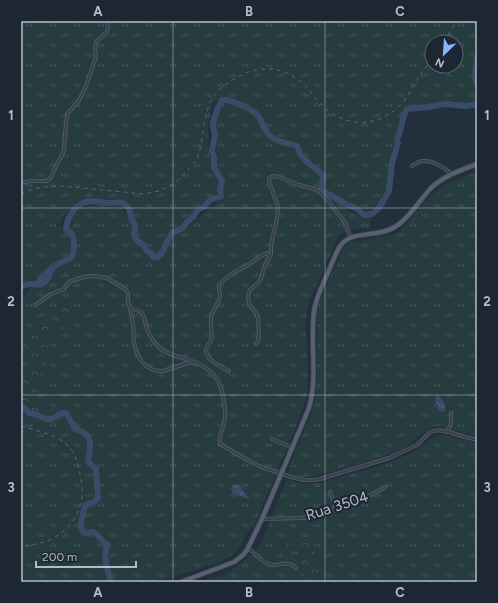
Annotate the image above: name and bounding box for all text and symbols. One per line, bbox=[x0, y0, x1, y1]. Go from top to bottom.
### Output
text: A bbox=[93, 4, 103, 19]
text: B bbox=[245, 4, 253, 19]
text: C bbox=[395, 4, 405, 19]
north arrow bbox=[424, 34, 464, 74]
text: N bbox=[433, 55, 447, 70]
text: 1 bbox=[8, 108, 14, 123]
text: 1 bbox=[484, 108, 490, 123]
text: 2 bbox=[7, 294, 15, 309]
text: 2 bbox=[483, 294, 491, 309]
text: 3 bbox=[7, 480, 15, 495]
text: 3 bbox=[483, 480, 491, 495]
street label: Rua 3504 bbox=[303, 487, 371, 525]
scale bar bbox=[36, 543, 136, 569]
text: 200 m bbox=[42, 550, 77, 564]
text: A bbox=[93, 585, 103, 600]
text: B bbox=[245, 585, 253, 600]
text: C bbox=[395, 585, 405, 600]

